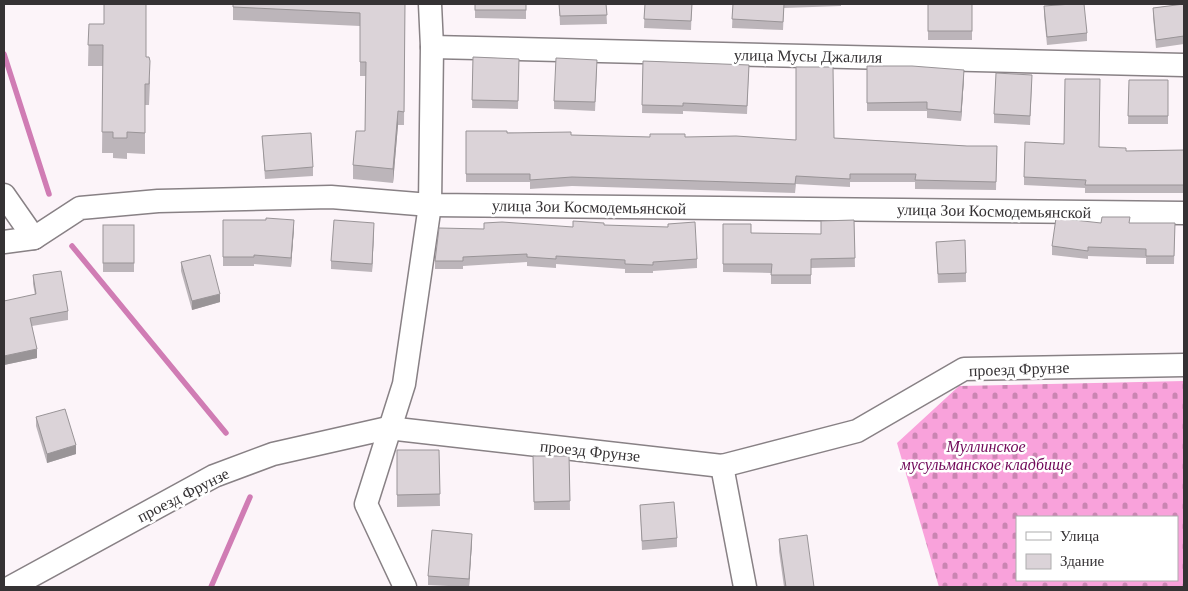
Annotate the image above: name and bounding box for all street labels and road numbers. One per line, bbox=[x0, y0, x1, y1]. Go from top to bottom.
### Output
street label: улица Мусы Джалиля bbox=[734, 46, 883, 67]
street label: улица Зои Космодемьянской bbox=[492, 197, 687, 218]
street label: улица Зои Космодемьянской bbox=[897, 201, 1092, 222]
street label: проезд Фрунзе bbox=[968, 359, 1070, 380]
street label: проезд Фрунзе bbox=[539, 437, 641, 466]
street label: проезд Фрунзе bbox=[134, 465, 232, 526]

